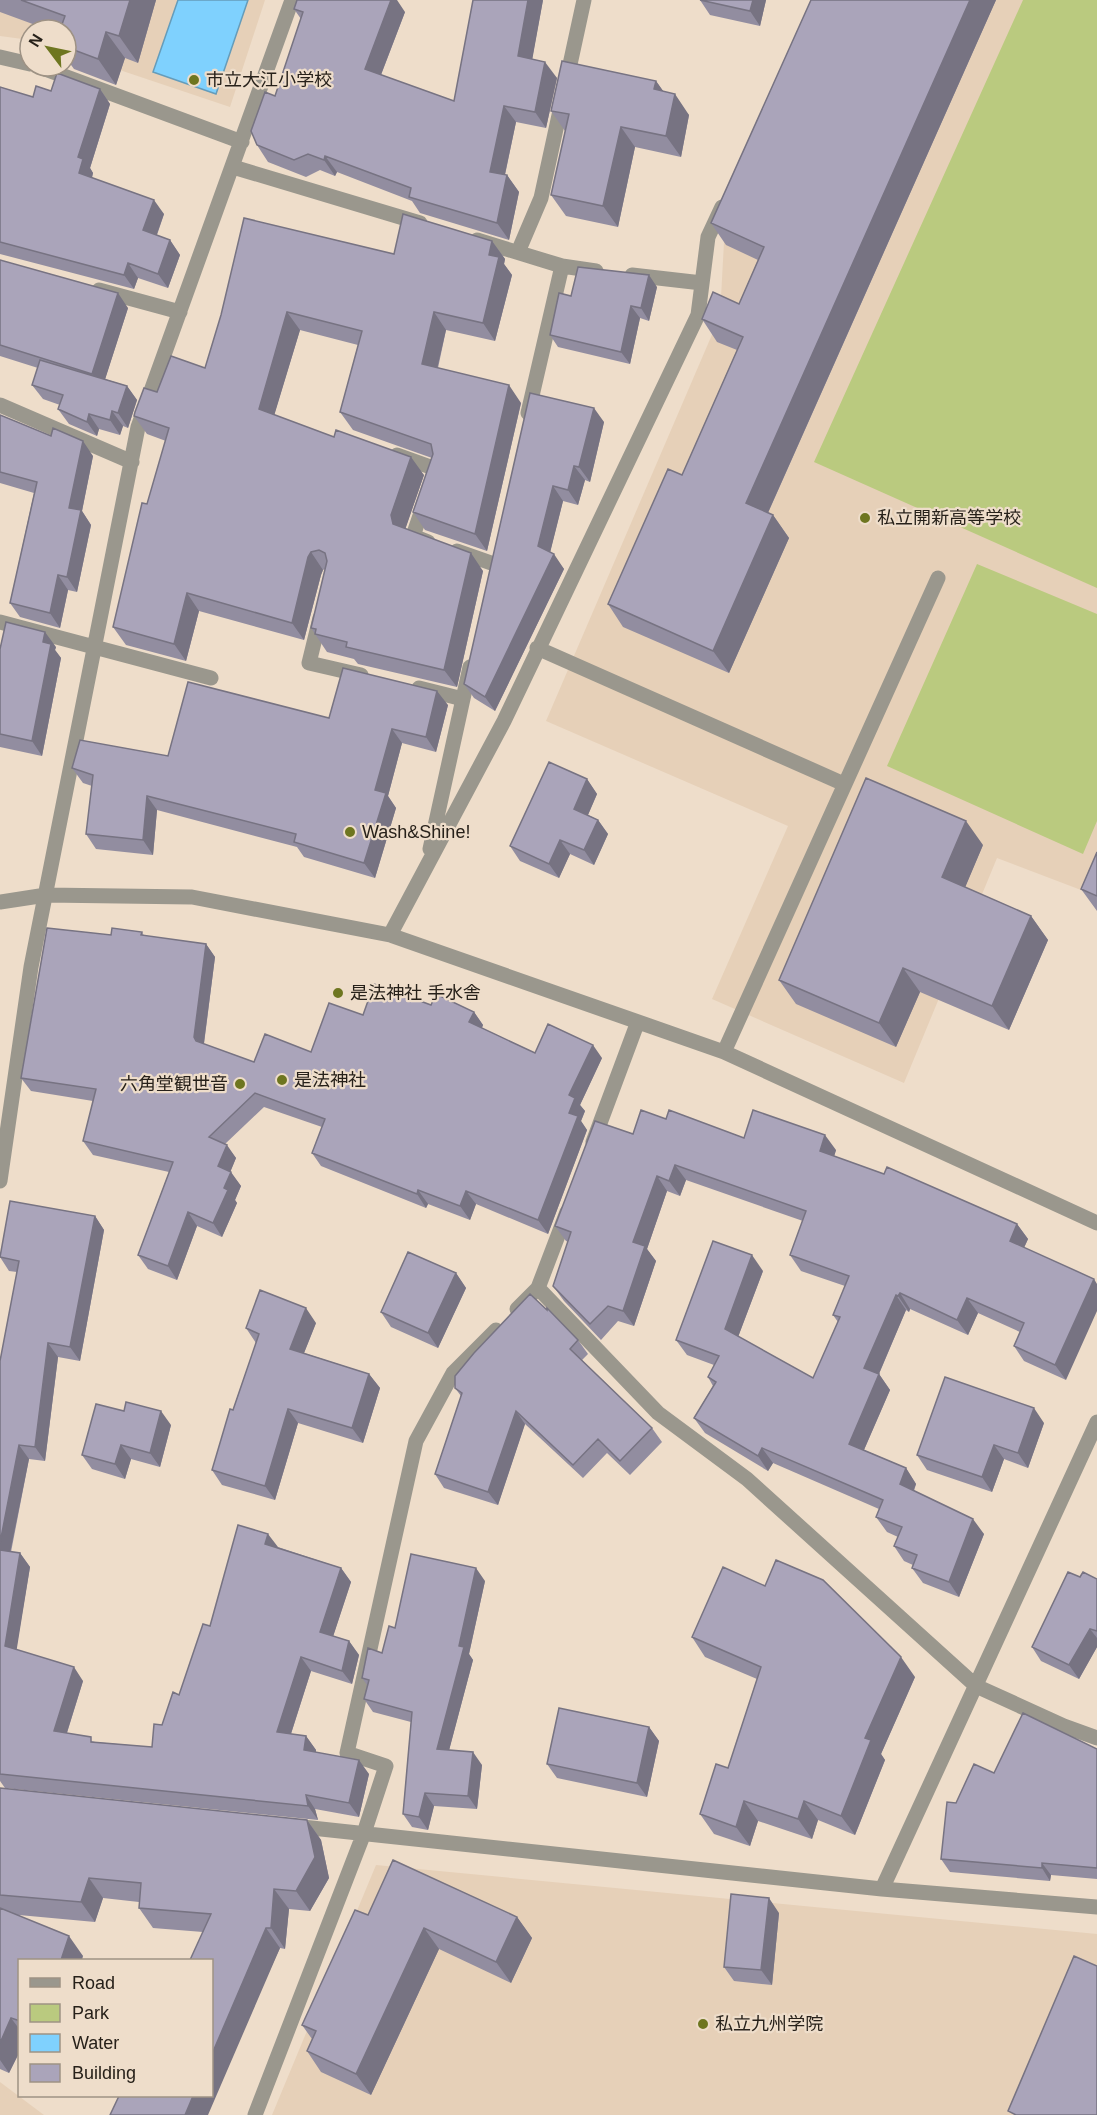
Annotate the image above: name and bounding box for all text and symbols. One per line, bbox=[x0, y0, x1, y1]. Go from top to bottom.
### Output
north arrow bbox=[18, 18, 78, 78]
text: N bbox=[25, 31, 46, 50]
place label: 市立大江小学校 bbox=[206, 70, 332, 90]
marker: 市立大江小学校 bbox=[187, 73, 201, 87]
place label: 私立開新高等学校 bbox=[877, 508, 1021, 528]
marker: 私立開新高等学校 bbox=[858, 511, 872, 525]
place label: Wash&Shine! bbox=[362, 822, 470, 842]
marker: Wash&Shine! bbox=[343, 825, 357, 839]
place label: 是法神社 手水舎 bbox=[350, 983, 481, 1003]
marker: 是法神社 手水舎 bbox=[331, 986, 345, 1000]
place label: 是法神社 bbox=[294, 1070, 366, 1090]
marker: 是法神社 bbox=[275, 1073, 289, 1087]
place label: 六角堂観世音 bbox=[120, 1074, 228, 1094]
marker: 六角堂観世音 bbox=[233, 1077, 247, 1091]
legend bbox=[18, 1959, 213, 2097]
text: Road bbox=[72, 1973, 115, 1993]
text: Park bbox=[72, 2003, 110, 2023]
place label: 私立九州学院 bbox=[715, 2014, 823, 2034]
marker: 私立九州学院 bbox=[696, 2017, 710, 2031]
text: Water bbox=[72, 2033, 119, 2053]
text: Building bbox=[72, 2063, 136, 2083]

